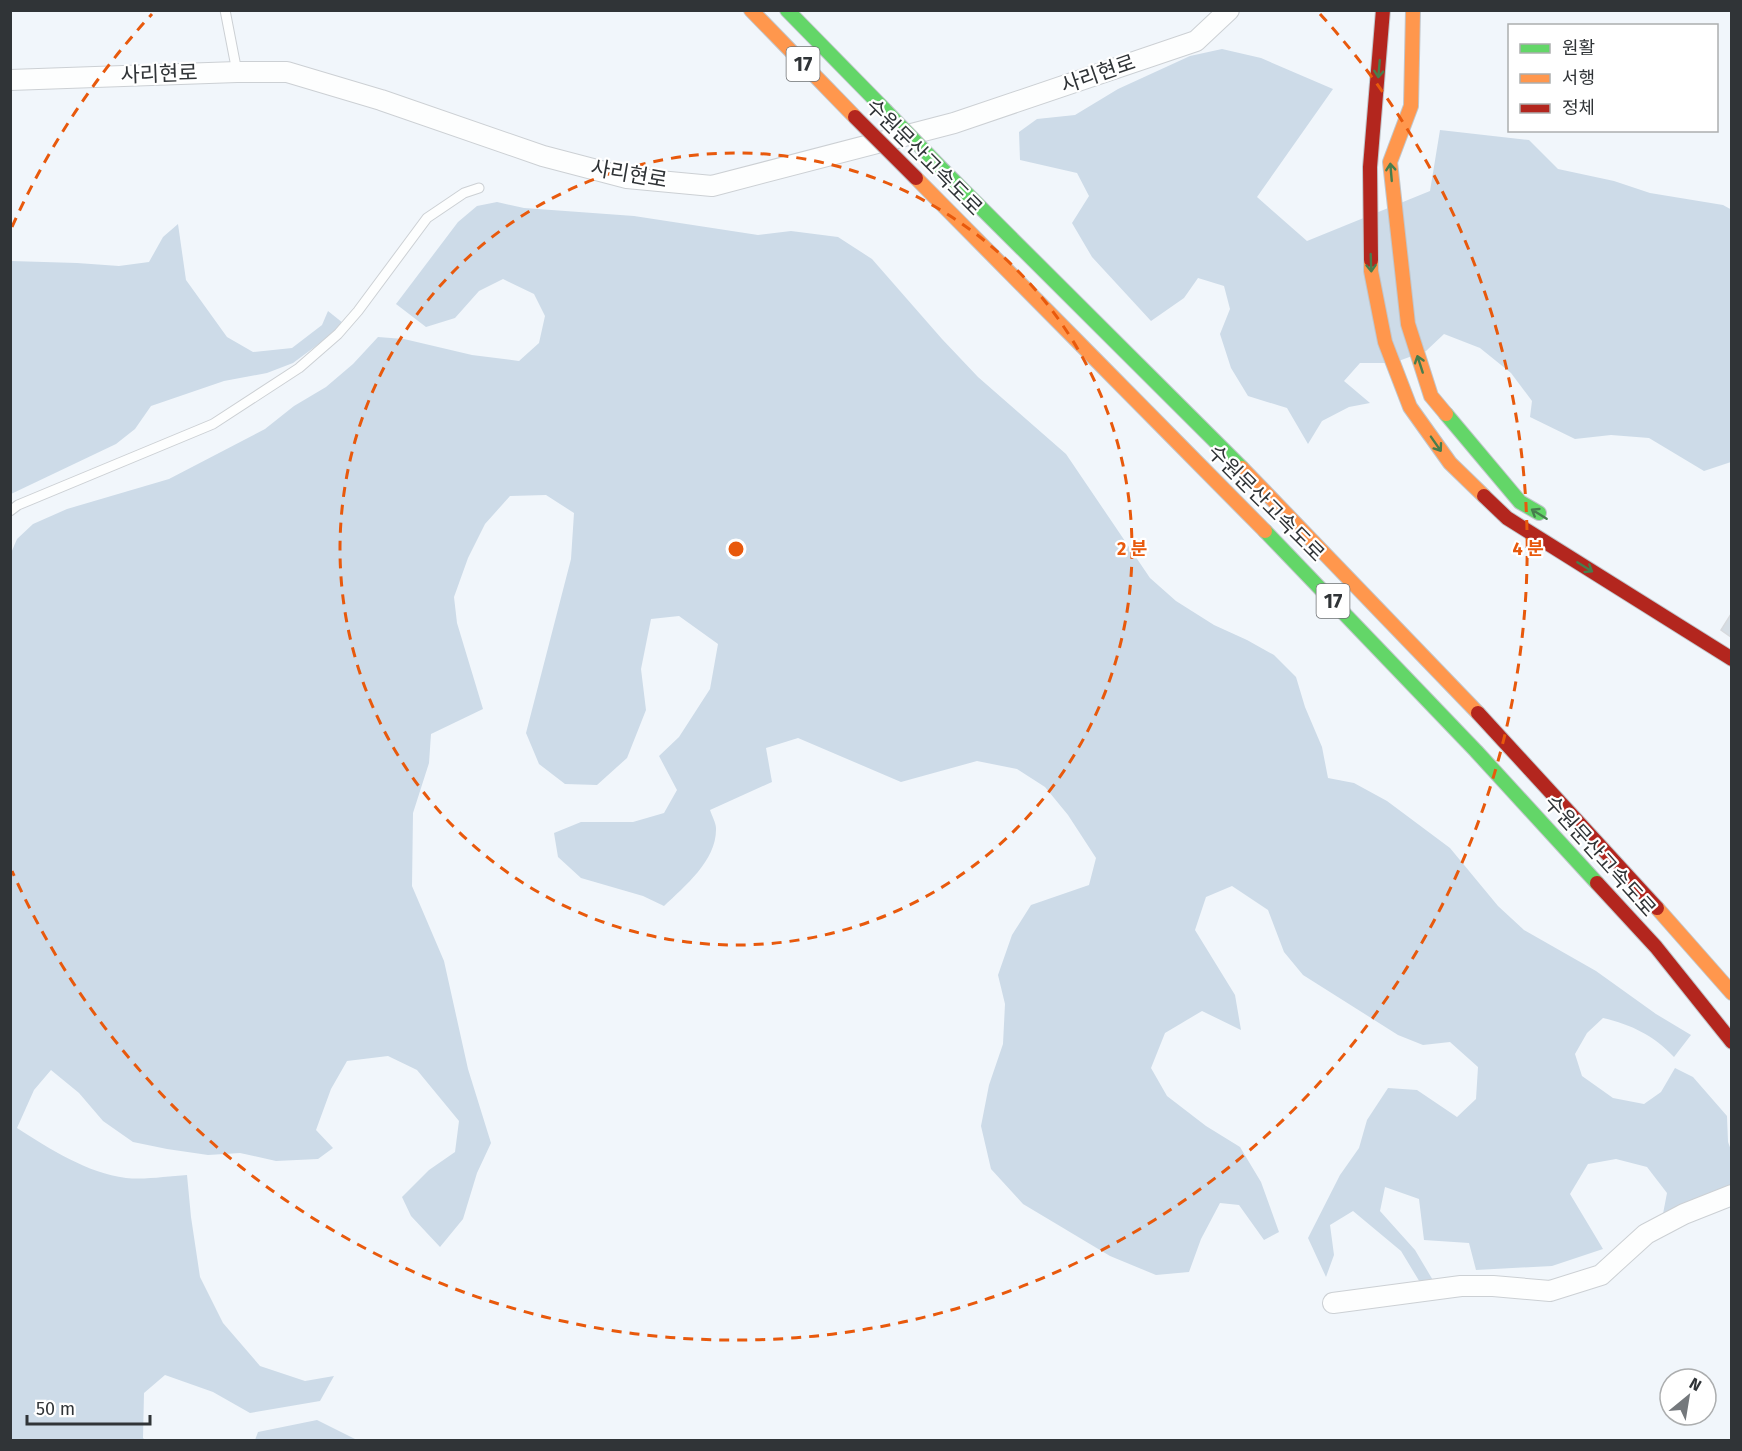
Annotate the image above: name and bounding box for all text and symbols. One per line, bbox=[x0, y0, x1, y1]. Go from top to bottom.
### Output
legend bbox=[1508, 24, 1718, 132]
text: 원활 bbox=[1562, 37, 1595, 59]
road number: 17 bbox=[786, 47, 820, 81]
street label: 사리현로 bbox=[1057, 49, 1139, 99]
one-way arrow bbox=[1373, 58, 1384, 78]
street label: 사리현로 bbox=[120, 60, 198, 88]
text: 서행 bbox=[1562, 67, 1595, 89]
street label: 수원문산고속도로 bbox=[860, 93, 988, 221]
text: 정체 bbox=[1562, 97, 1595, 119]
street label: 사리현로 bbox=[589, 154, 669, 194]
one-way arrow bbox=[1385, 162, 1396, 182]
one-way arrow bbox=[1365, 253, 1377, 273]
one-way arrow bbox=[1414, 355, 1425, 374]
one-way arrow bbox=[1430, 435, 1442, 452]
street label: 수원문산고속도로 bbox=[1202, 439, 1330, 567]
one-way arrow bbox=[1531, 507, 1548, 519]
text: 2 분 bbox=[1117, 538, 1148, 560]
text: 4 분 bbox=[1513, 538, 1544, 560]
centre of rings bbox=[726, 539, 746, 559]
one-way arrow bbox=[1576, 562, 1593, 574]
road number: 17 bbox=[1316, 584, 1350, 618]
street label: 수원문산고속도로 bbox=[1539, 790, 1661, 922]
north arrow bbox=[1658, 1367, 1718, 1427]
text: N bbox=[1686, 1374, 1705, 1395]
scale bar bbox=[27, 1388, 150, 1426]
text: 50 m bbox=[36, 1398, 75, 1420]

